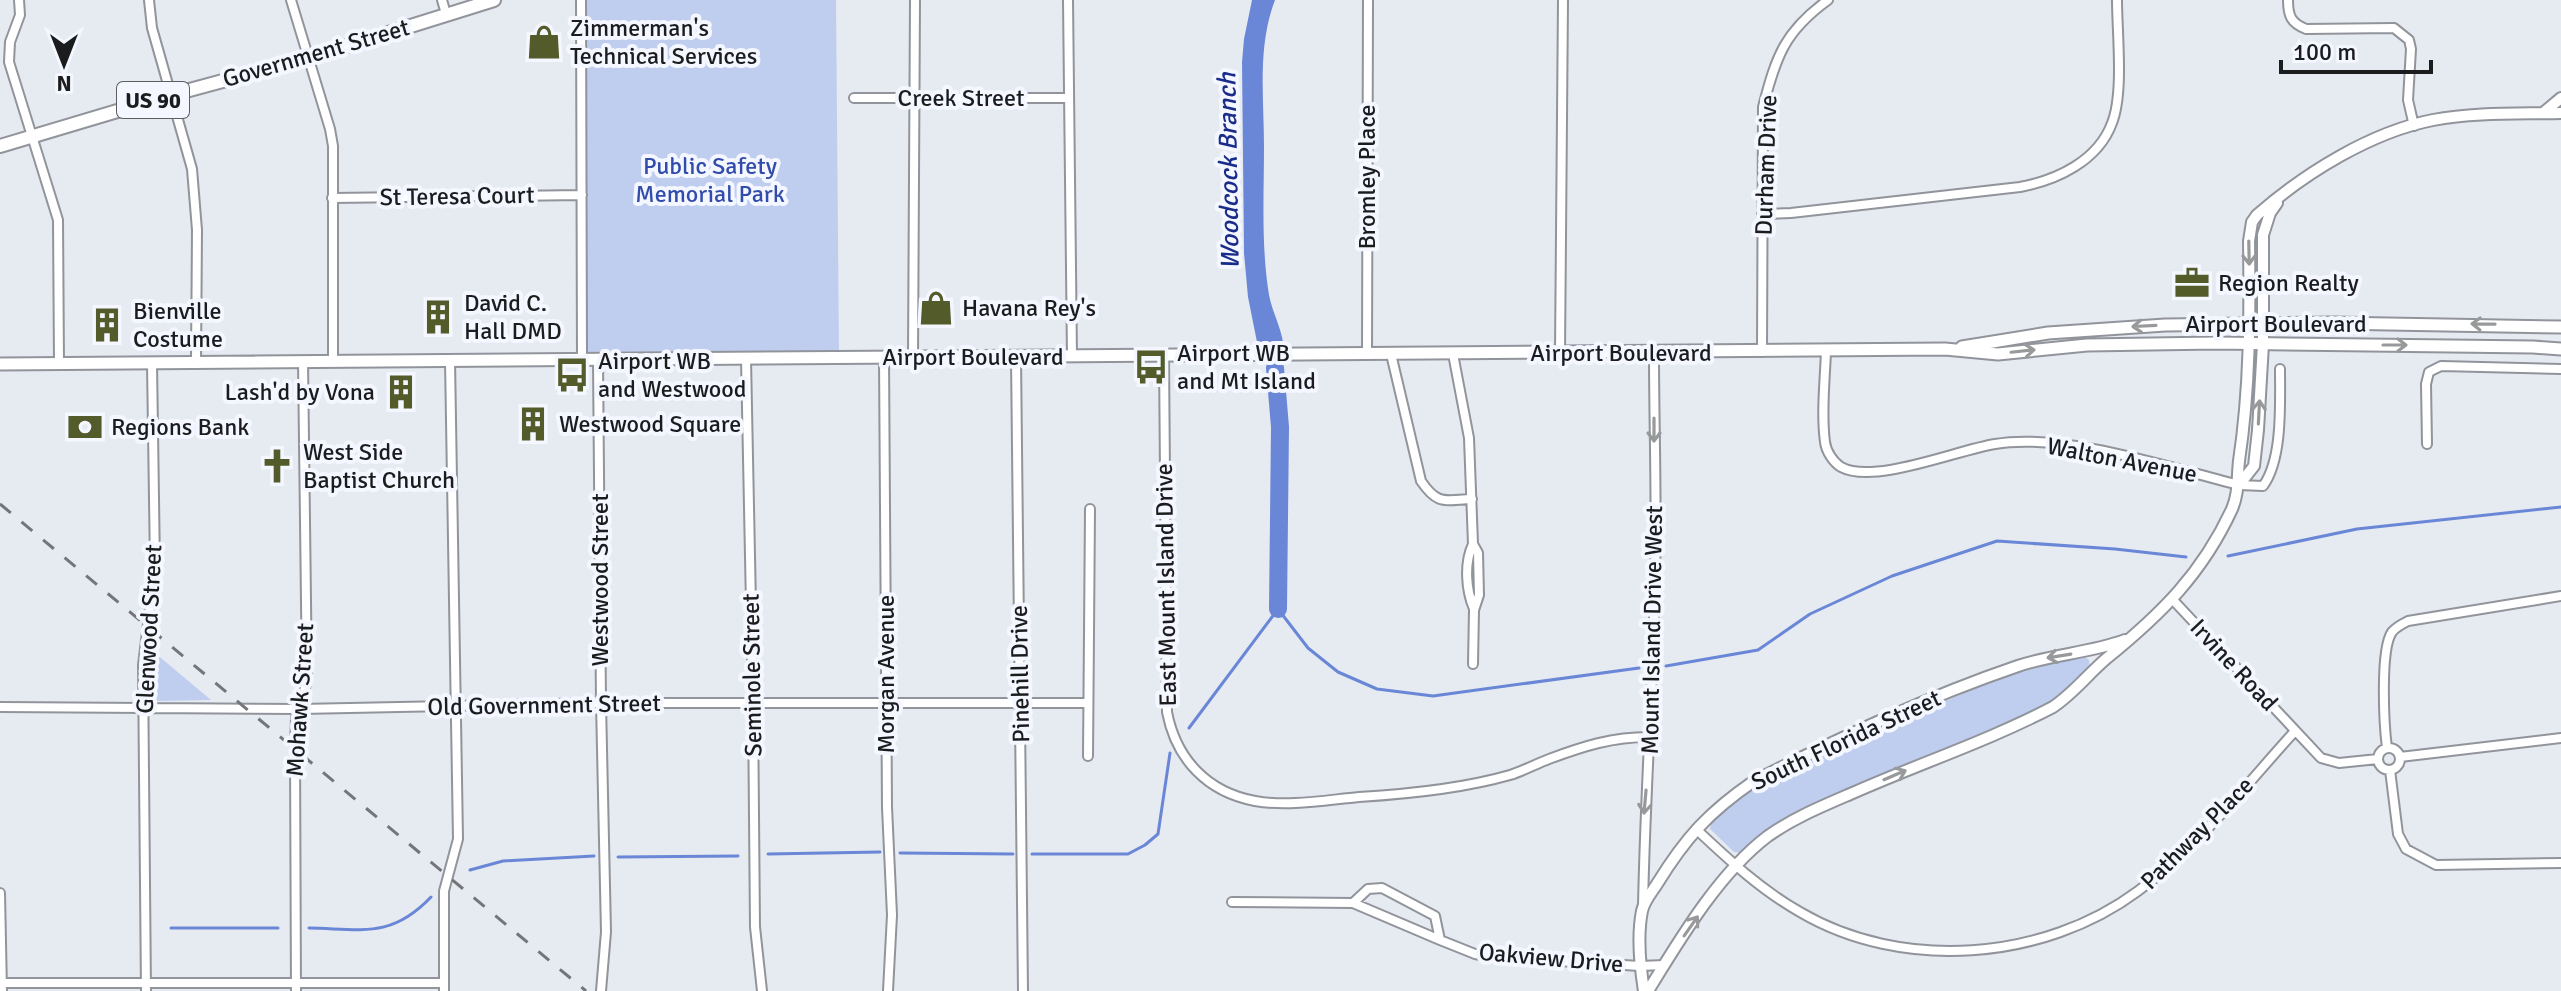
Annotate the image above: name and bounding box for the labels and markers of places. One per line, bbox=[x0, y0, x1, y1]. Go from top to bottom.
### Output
place label: Zimmerman's Technical Services bbox=[570, 13, 757, 71]
shop icon: Zimmerman's Technical Services bbox=[525, 23, 563, 61]
office icon: Region Realty bbox=[2173, 264, 2211, 302]
place label: Region Realty bbox=[2218, 268, 2359, 298]
place label: David C. Hall DMD bbox=[464, 288, 562, 346]
shop icon: Havana Rey's bbox=[917, 289, 955, 327]
place label: Havana Rey's bbox=[962, 293, 1096, 323]
place label: Bienville Costume bbox=[133, 296, 223, 354]
building icon: David C. Hall DMD bbox=[419, 298, 457, 336]
building icon: Bienville Costume bbox=[88, 306, 126, 344]
place label: Airport WB and Mt Island bbox=[1177, 338, 1316, 396]
place label: Airport WB and Westwood bbox=[598, 346, 747, 404]
bus stop icon: Airport WB and Mt Island bbox=[1132, 348, 1170, 386]
bus stop icon: Airport WB and Westwood bbox=[553, 356, 591, 394]
building icon: Lash'd by Vona bbox=[382, 373, 420, 411]
place label: Lash'd by Vona bbox=[225, 377, 375, 407]
building icon: Westwood Square bbox=[514, 405, 552, 443]
bank icon: Regions Bank bbox=[66, 408, 104, 446]
place label: Westwood Square bbox=[559, 409, 741, 439]
place label: Regions Bank bbox=[111, 412, 249, 442]
place label: West Side Baptist Church bbox=[303, 437, 455, 495]
church icon: West Side Baptist Church bbox=[258, 447, 296, 485]

